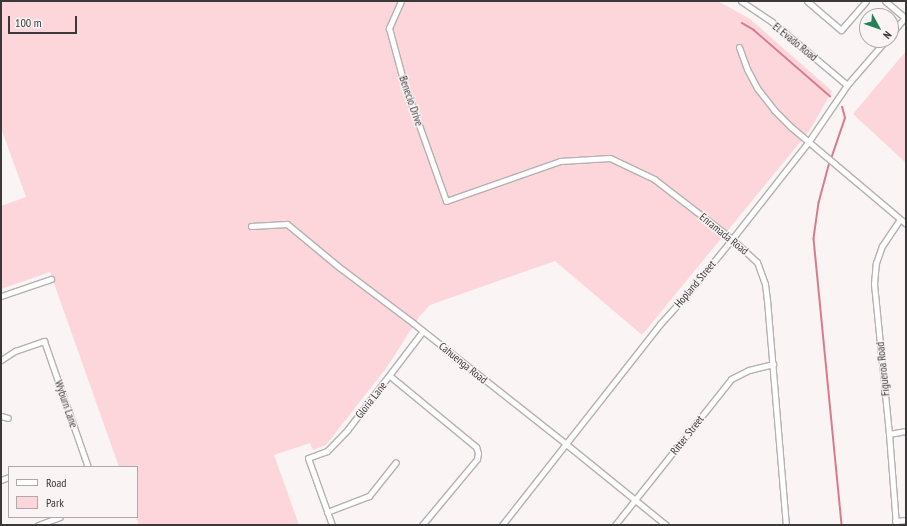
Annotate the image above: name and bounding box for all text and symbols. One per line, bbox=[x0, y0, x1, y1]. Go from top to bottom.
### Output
scale bar bbox=[10, 8, 79, 34]
north arrow bbox=[859, 8, 899, 48]
text: 100 m bbox=[15, 15, 42, 30]
street label: El Evado Road bbox=[770, 20, 820, 64]
text: N bbox=[880, 28, 895, 42]
street label: Benecio Drive bbox=[396, 74, 426, 128]
street label: Enramada Road bbox=[697, 210, 751, 258]
street label: Hopland Street bbox=[672, 258, 718, 310]
street label: Cahuenga Road bbox=[436, 339, 490, 387]
street label: Figueroa Road bbox=[874, 341, 892, 397]
street label: Wyburn Lane bbox=[52, 379, 80, 429]
street label: Gloria Lane bbox=[353, 379, 389, 421]
street label: Ritter Street bbox=[668, 413, 706, 457]
legend bbox=[8, 466, 138, 518]
text: Road bbox=[46, 475, 66, 490]
text: Park bbox=[46, 495, 64, 510]

